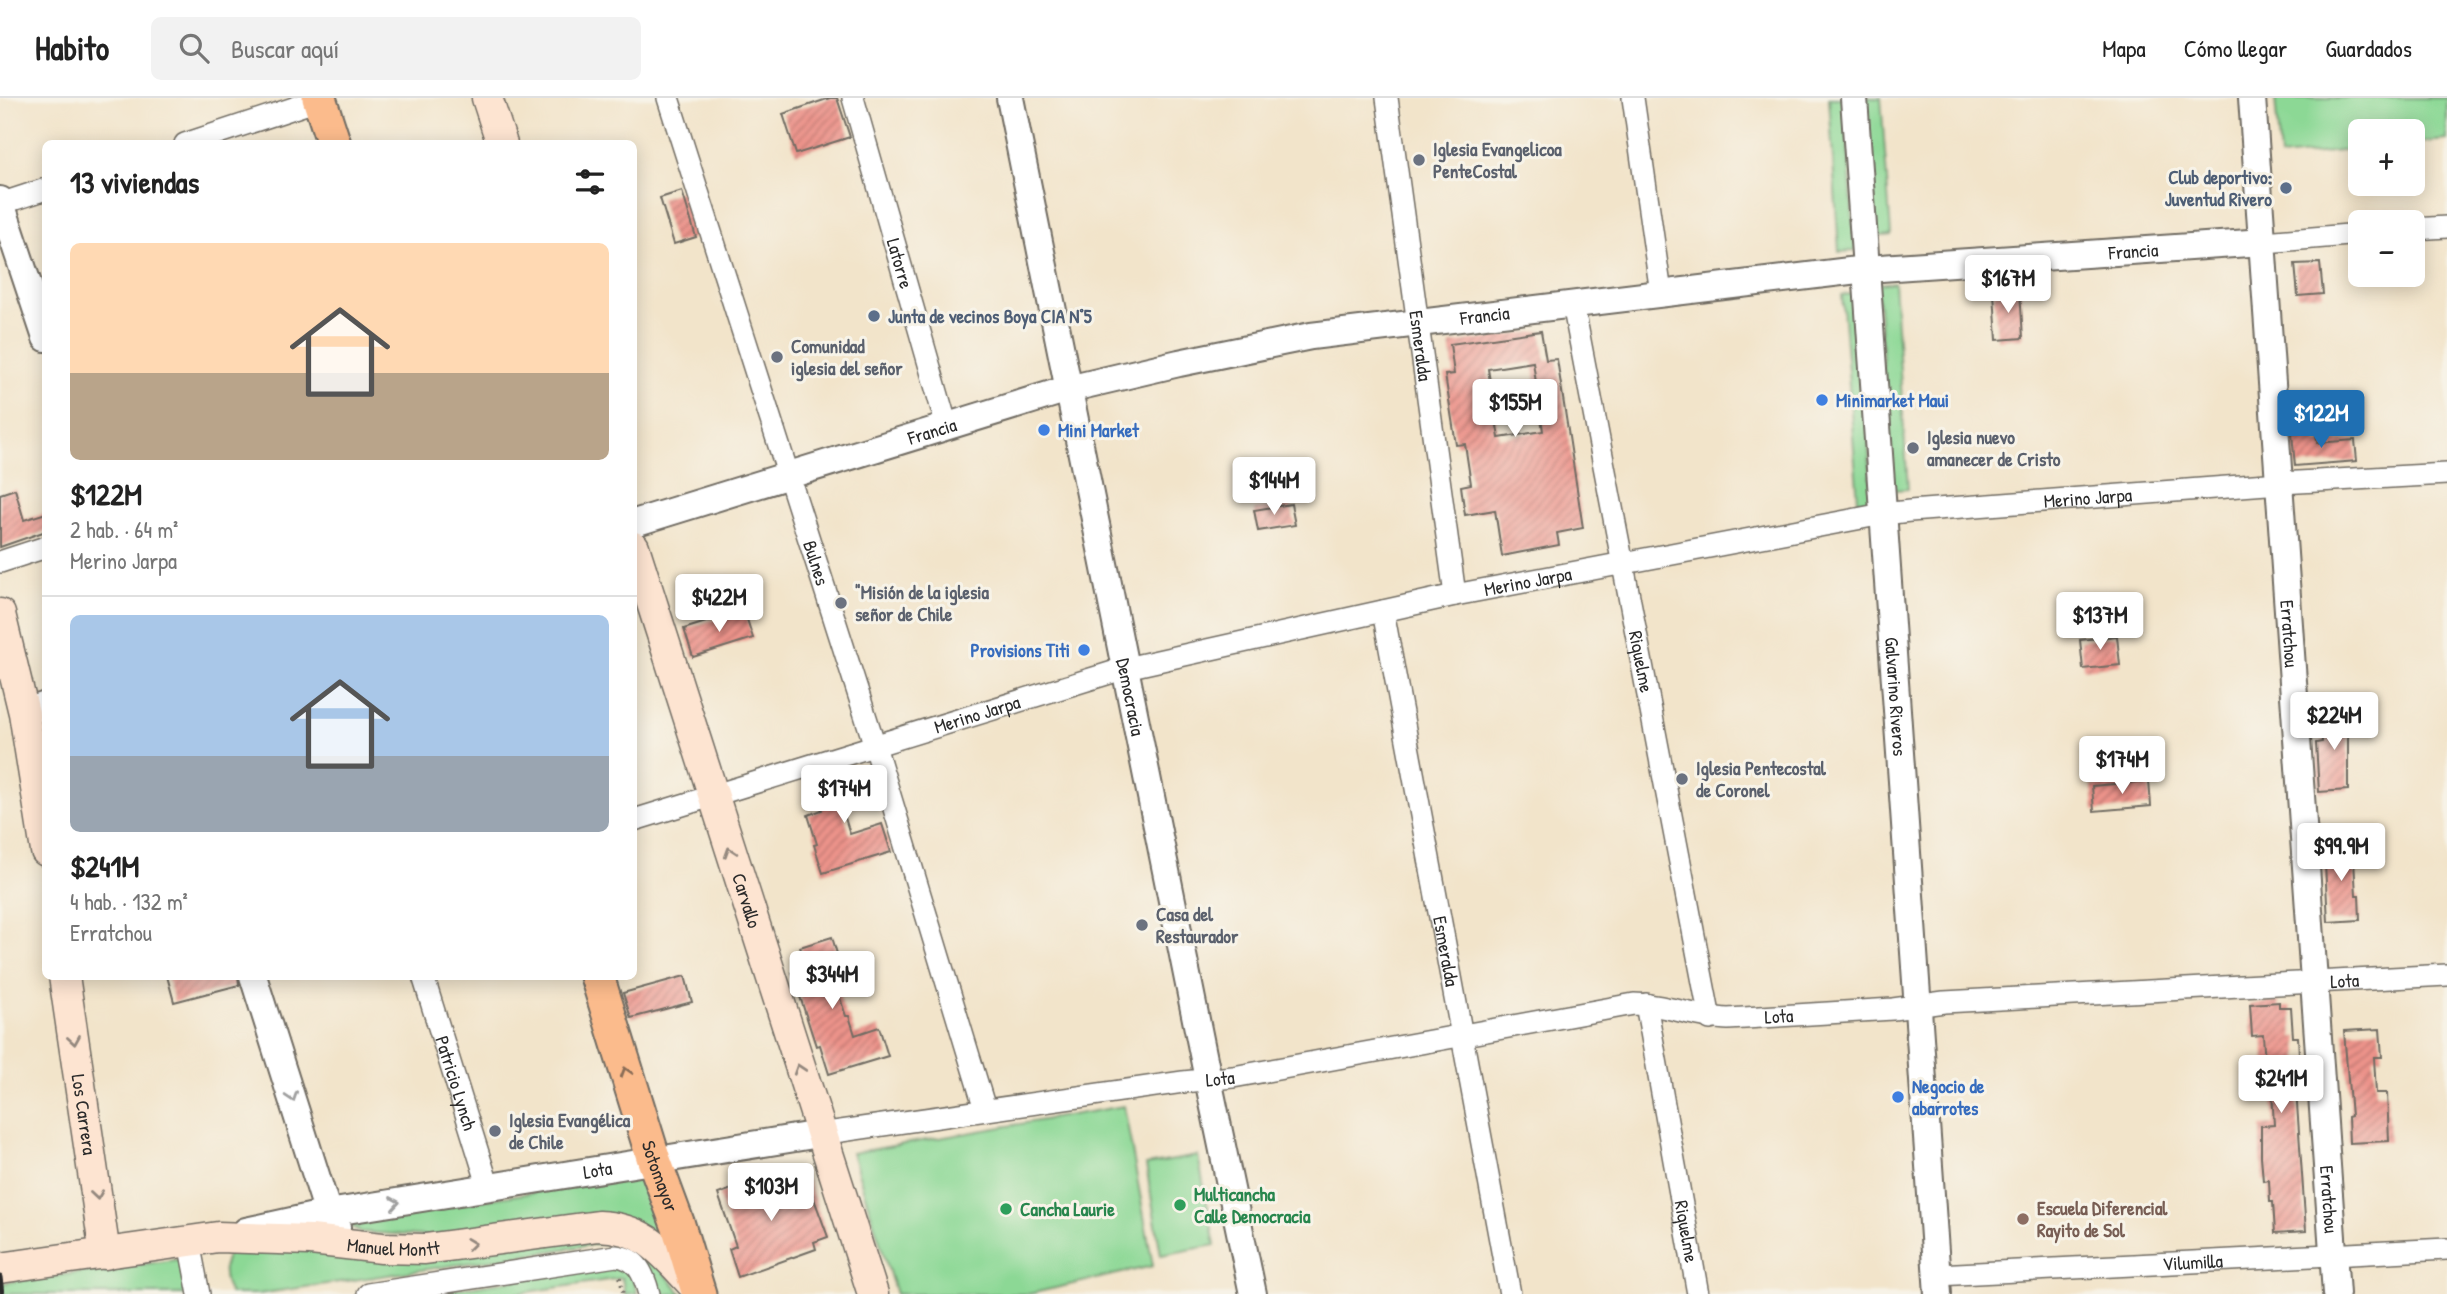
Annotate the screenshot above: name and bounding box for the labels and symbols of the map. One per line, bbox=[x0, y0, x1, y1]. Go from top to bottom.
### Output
place label: Iglesia Evangelicoa PenteCostal bbox=[1433, 136, 1562, 184]
marker: Iglesia Evangelicoa PenteCostal bbox=[1411, 152, 1427, 168]
place label: Club deportivo: Juventud Rivero bbox=[2165, 164, 2272, 212]
marker: Club deportivo: Juventud Rivero bbox=[2278, 180, 2294, 196]
street label: Latorre bbox=[881, 235, 920, 292]
street label: Francia bbox=[2107, 236, 2160, 266]
pin: $167M bbox=[1959, 256, 2057, 315]
street label: Francia bbox=[1458, 299, 1512, 331]
place label: Junta de vecinos Boya CIA N°5 bbox=[888, 303, 1093, 330]
marker: Junta de vecinos Boya CIA N°5 bbox=[866, 308, 882, 324]
street label: Esmeralda bbox=[1403, 309, 1439, 383]
place label: Comunidad iglesia del señor bbox=[791, 333, 903, 382]
marker: Comunidad iglesia del señor bbox=[769, 349, 785, 365]
pin: $155M bbox=[1466, 380, 1564, 439]
place label: Minimarket Maui bbox=[1836, 387, 1949, 413]
pin: $122M bbox=[2272, 390, 2370, 450]
marker: Minimarket Maui bbox=[1814, 392, 1830, 408]
street label: Francia bbox=[904, 411, 960, 451]
place label: Mini Market bbox=[1058, 417, 1140, 443]
marker: Mini Market bbox=[1036, 422, 1052, 438]
place label: Iglesia nuevo amanecer de Cristo bbox=[1927, 424, 2061, 472]
marker: Iglesia nuevo amanecer de Cristo bbox=[1905, 440, 1921, 456]
pin: $144M bbox=[1225, 458, 1323, 517]
street label: Merino Jarpa bbox=[2043, 481, 2133, 514]
street label: Bulnes bbox=[797, 537, 836, 589]
street label: Merino Jarpa bbox=[1482, 560, 1574, 602]
pin: $422M bbox=[670, 574, 768, 634]
place label: "Misión de la iglesia señor de Chile bbox=[855, 579, 990, 627]
pin: $137M bbox=[2051, 592, 2149, 652]
marker: "Misión de la iglesia señor de Chile bbox=[833, 595, 849, 611]
street label: Erratchou bbox=[2274, 599, 2305, 669]
street label: Riquelme bbox=[1623, 628, 1660, 695]
street label: Galvarino Riveros bbox=[1879, 636, 1913, 757]
place label: Provisions Titi bbox=[971, 637, 1070, 663]
marker: Provisions Titi bbox=[1076, 642, 1092, 658]
street label: Democracia bbox=[1110, 656, 1151, 738]
street label: Merino Jarpa bbox=[931, 688, 1024, 740]
pin: $224M bbox=[2285, 692, 2383, 752]
pin: $174M bbox=[2073, 736, 2171, 796]
place label: Iglesia Pentecostal de Coronel bbox=[1696, 755, 1827, 803]
pin: $174M bbox=[795, 766, 893, 825]
marker: Iglesia Pentecostal de Coronel bbox=[1674, 771, 1690, 787]
pin: $99.9M bbox=[2284, 824, 2398, 883]
one-way arrow bbox=[724, 846, 739, 858]
street label: Carvallo bbox=[726, 870, 768, 931]
place label: Casa del Restaurador bbox=[1156, 901, 1239, 949]
street label: Esmeralda bbox=[1427, 914, 1466, 989]
marker: Casa del Restaurador bbox=[1134, 917, 1150, 933]
pin: $344M bbox=[783, 951, 881, 1011]
street label: Lota bbox=[2330, 967, 2360, 994]
street label: Lota bbox=[1764, 1002, 1795, 1030]
street label: Patricio Lynch bbox=[429, 1033, 483, 1133]
one-way arrow bbox=[66, 1034, 81, 1046]
pin: $241M bbox=[2232, 1056, 2330, 1115]
one-way arrow bbox=[793, 1063, 807, 1075]
street label: Lota bbox=[1205, 1064, 1236, 1093]
one-way arrow bbox=[620, 1066, 635, 1078]
street label: Los Carrera bbox=[66, 1072, 103, 1157]
place label: Negocio de abarrotes bbox=[1912, 1073, 1985, 1121]
marker: Negocio de abarrotes bbox=[1890, 1089, 1906, 1105]
one-way arrow bbox=[283, 1091, 298, 1103]
place label: Iglesia Evangélica de Chile bbox=[509, 1107, 631, 1155]
marker: Iglesia Evangélica de Chile bbox=[487, 1123, 503, 1139]
street label: Sotomayor bbox=[636, 1137, 685, 1216]
street label: Lota bbox=[581, 1155, 614, 1185]
pin: $103M bbox=[722, 1164, 820, 1223]
street label: Erratchou bbox=[2314, 1165, 2345, 1234]
place label: Multicancha Calle Democracia bbox=[1194, 1181, 1311, 1229]
one-way arrow bbox=[89, 1189, 104, 1201]
place label: Escuela Diferencial Rayito de Sol bbox=[2037, 1195, 2168, 1244]
one-way arrow bbox=[389, 1196, 401, 1211]
place label: Cancha Laurie bbox=[1020, 1196, 1115, 1222]
marker: Multicancha Calle Democracia bbox=[1172, 1197, 1188, 1213]
street label: Riquelme bbox=[1668, 1198, 1705, 1265]
marker: Cancha Laurie bbox=[998, 1201, 1014, 1217]
marker: Escuela Diferencial Rayito de Sol bbox=[2015, 1211, 2031, 1227]
street label: Manuel Montt bbox=[346, 1231, 442, 1262]
one-way arrow bbox=[465, 1237, 477, 1252]
street label: Vilumilla bbox=[2162, 1247, 2224, 1276]

